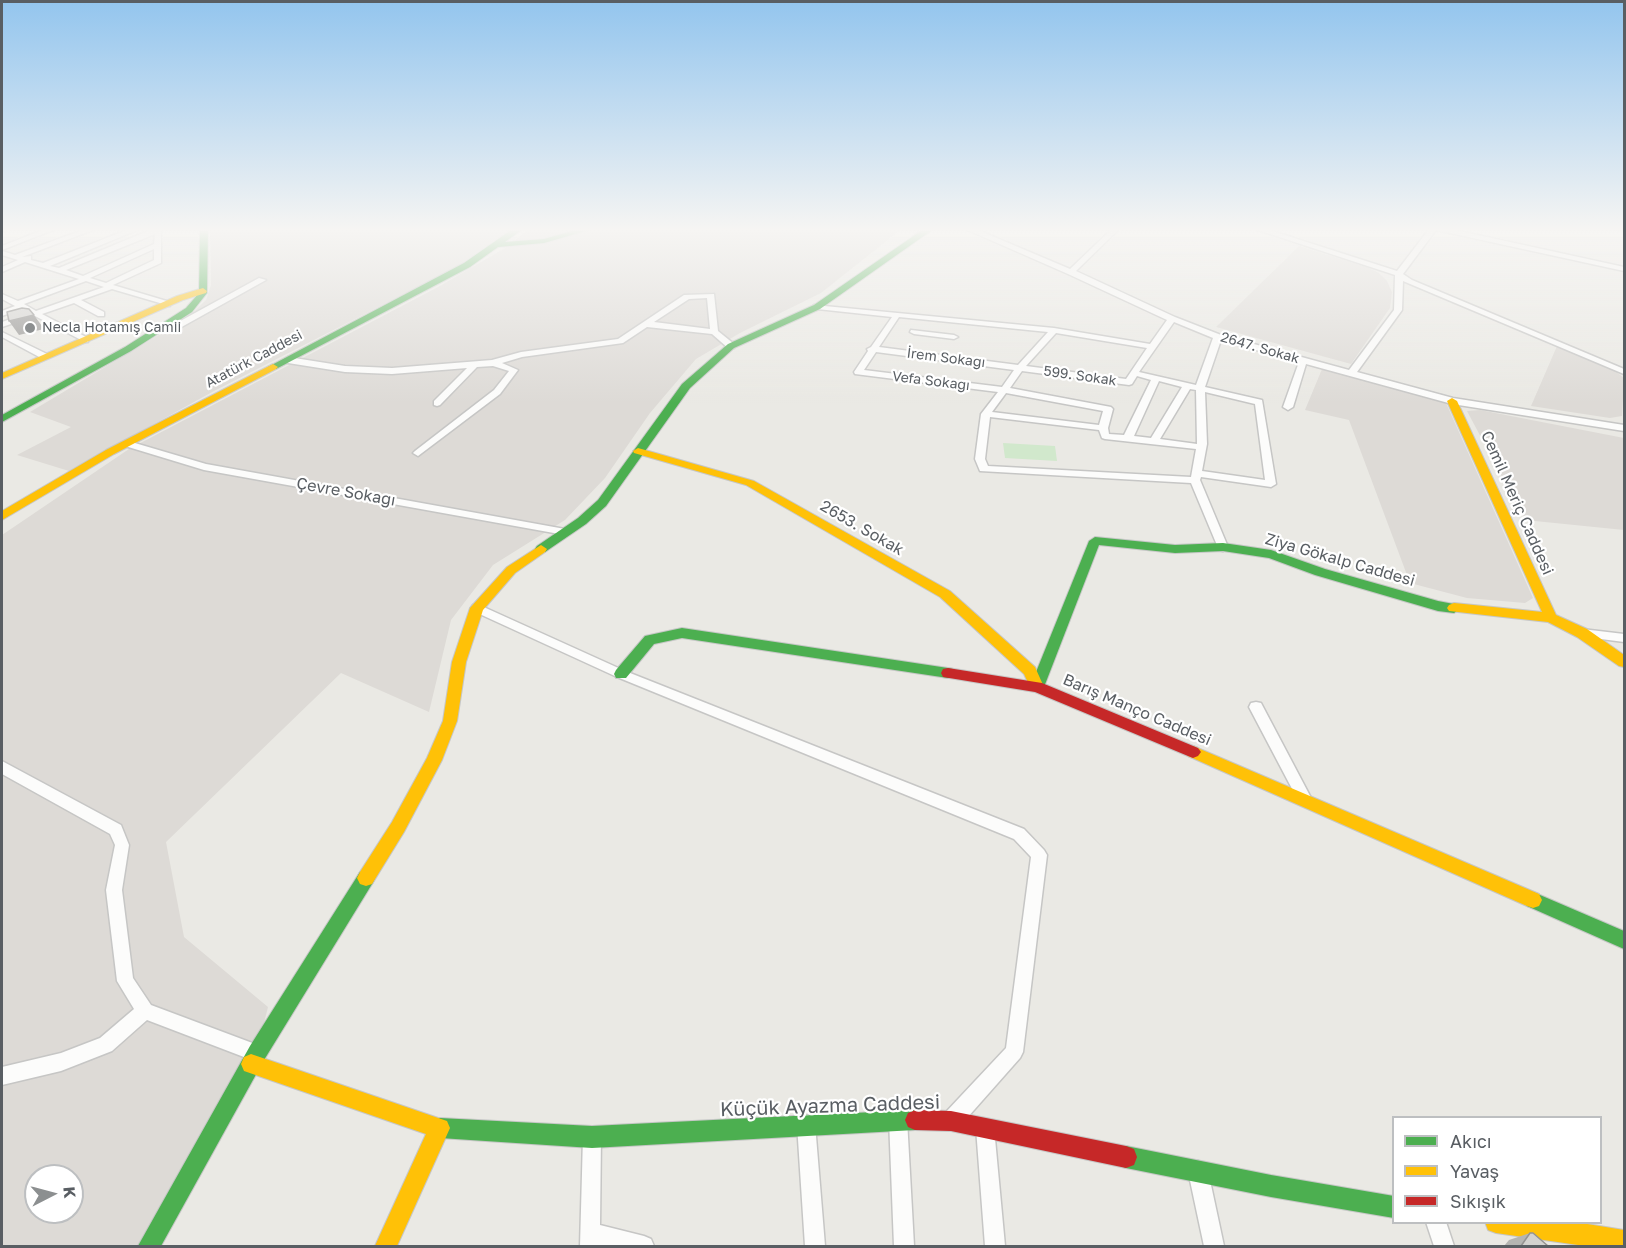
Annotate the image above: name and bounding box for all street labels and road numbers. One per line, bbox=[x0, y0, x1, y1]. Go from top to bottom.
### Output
street label: Atatürk Caddesi bbox=[203, 326, 305, 392]
street label: 2647. Sokak bbox=[1219, 329, 1301, 367]
street label: İrem Sokağı bbox=[906, 345, 986, 371]
street label: 599. Sokak bbox=[1042, 363, 1118, 389]
street label: Vefa Sokağı bbox=[891, 368, 971, 394]
street label: Cemil Meriç Caddesi bbox=[1477, 428, 1557, 578]
street label: Çevre Sokağı bbox=[295, 474, 397, 510]
street label: 2653. Sokak bbox=[817, 496, 907, 560]
street label: Ziya Gökalp Caddesi bbox=[1263, 529, 1417, 591]
street label: Barış Manço Caddesi bbox=[1060, 670, 1214, 750]
street label: Küçük Ayazma Caddesi bbox=[720, 1090, 940, 1122]

